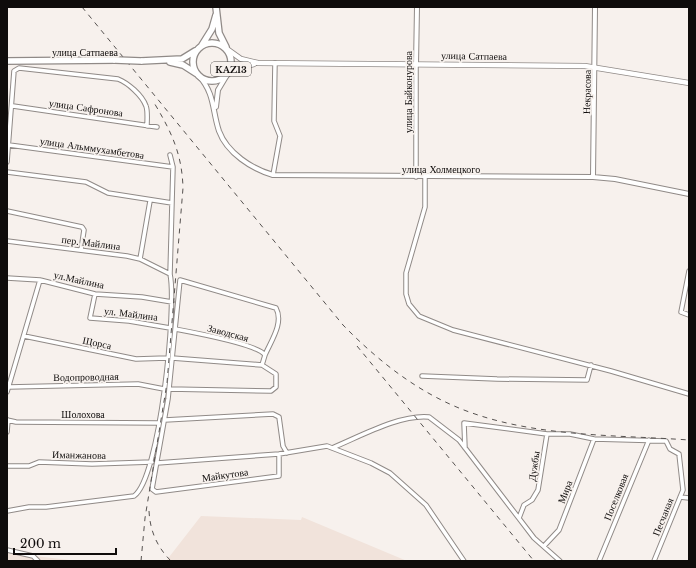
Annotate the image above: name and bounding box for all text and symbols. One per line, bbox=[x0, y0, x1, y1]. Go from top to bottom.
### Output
street label: улица Сатпаева bbox=[52, 46, 119, 59]
street label: улица Сатпаева bbox=[441, 49, 508, 63]
street label: улица Байконурова bbox=[402, 51, 415, 133]
road number: KAZ13 bbox=[211, 62, 251, 76]
street label: Некрасова bbox=[580, 69, 594, 114]
street label: улица Сафронова bbox=[48, 96, 124, 120]
street label: улица Альммухамбетова bbox=[39, 134, 146, 162]
street label: улица Холмецкого bbox=[402, 163, 480, 176]
street label: пер. Майлина bbox=[61, 233, 122, 253]
street label: ул.Майлина bbox=[53, 268, 106, 292]
street label: ул. Майлина bbox=[103, 304, 159, 324]
street label: Заводская bbox=[206, 321, 250, 345]
street label: Щорса bbox=[81, 334, 113, 352]
street label: Водопроводная bbox=[53, 370, 119, 384]
street label: Шолохова bbox=[61, 408, 105, 421]
street label: Иманжанова bbox=[52, 448, 107, 462]
street label: Дужбы bbox=[525, 450, 543, 482]
street label: Майкутова bbox=[201, 465, 250, 485]
street label: Поселковая bbox=[601, 471, 631, 522]
street label: Мира bbox=[555, 478, 576, 505]
street label: Песчаная bbox=[649, 496, 677, 538]
scale bar bbox=[14, 530, 116, 556]
text: 200 m bbox=[20, 536, 61, 551]

